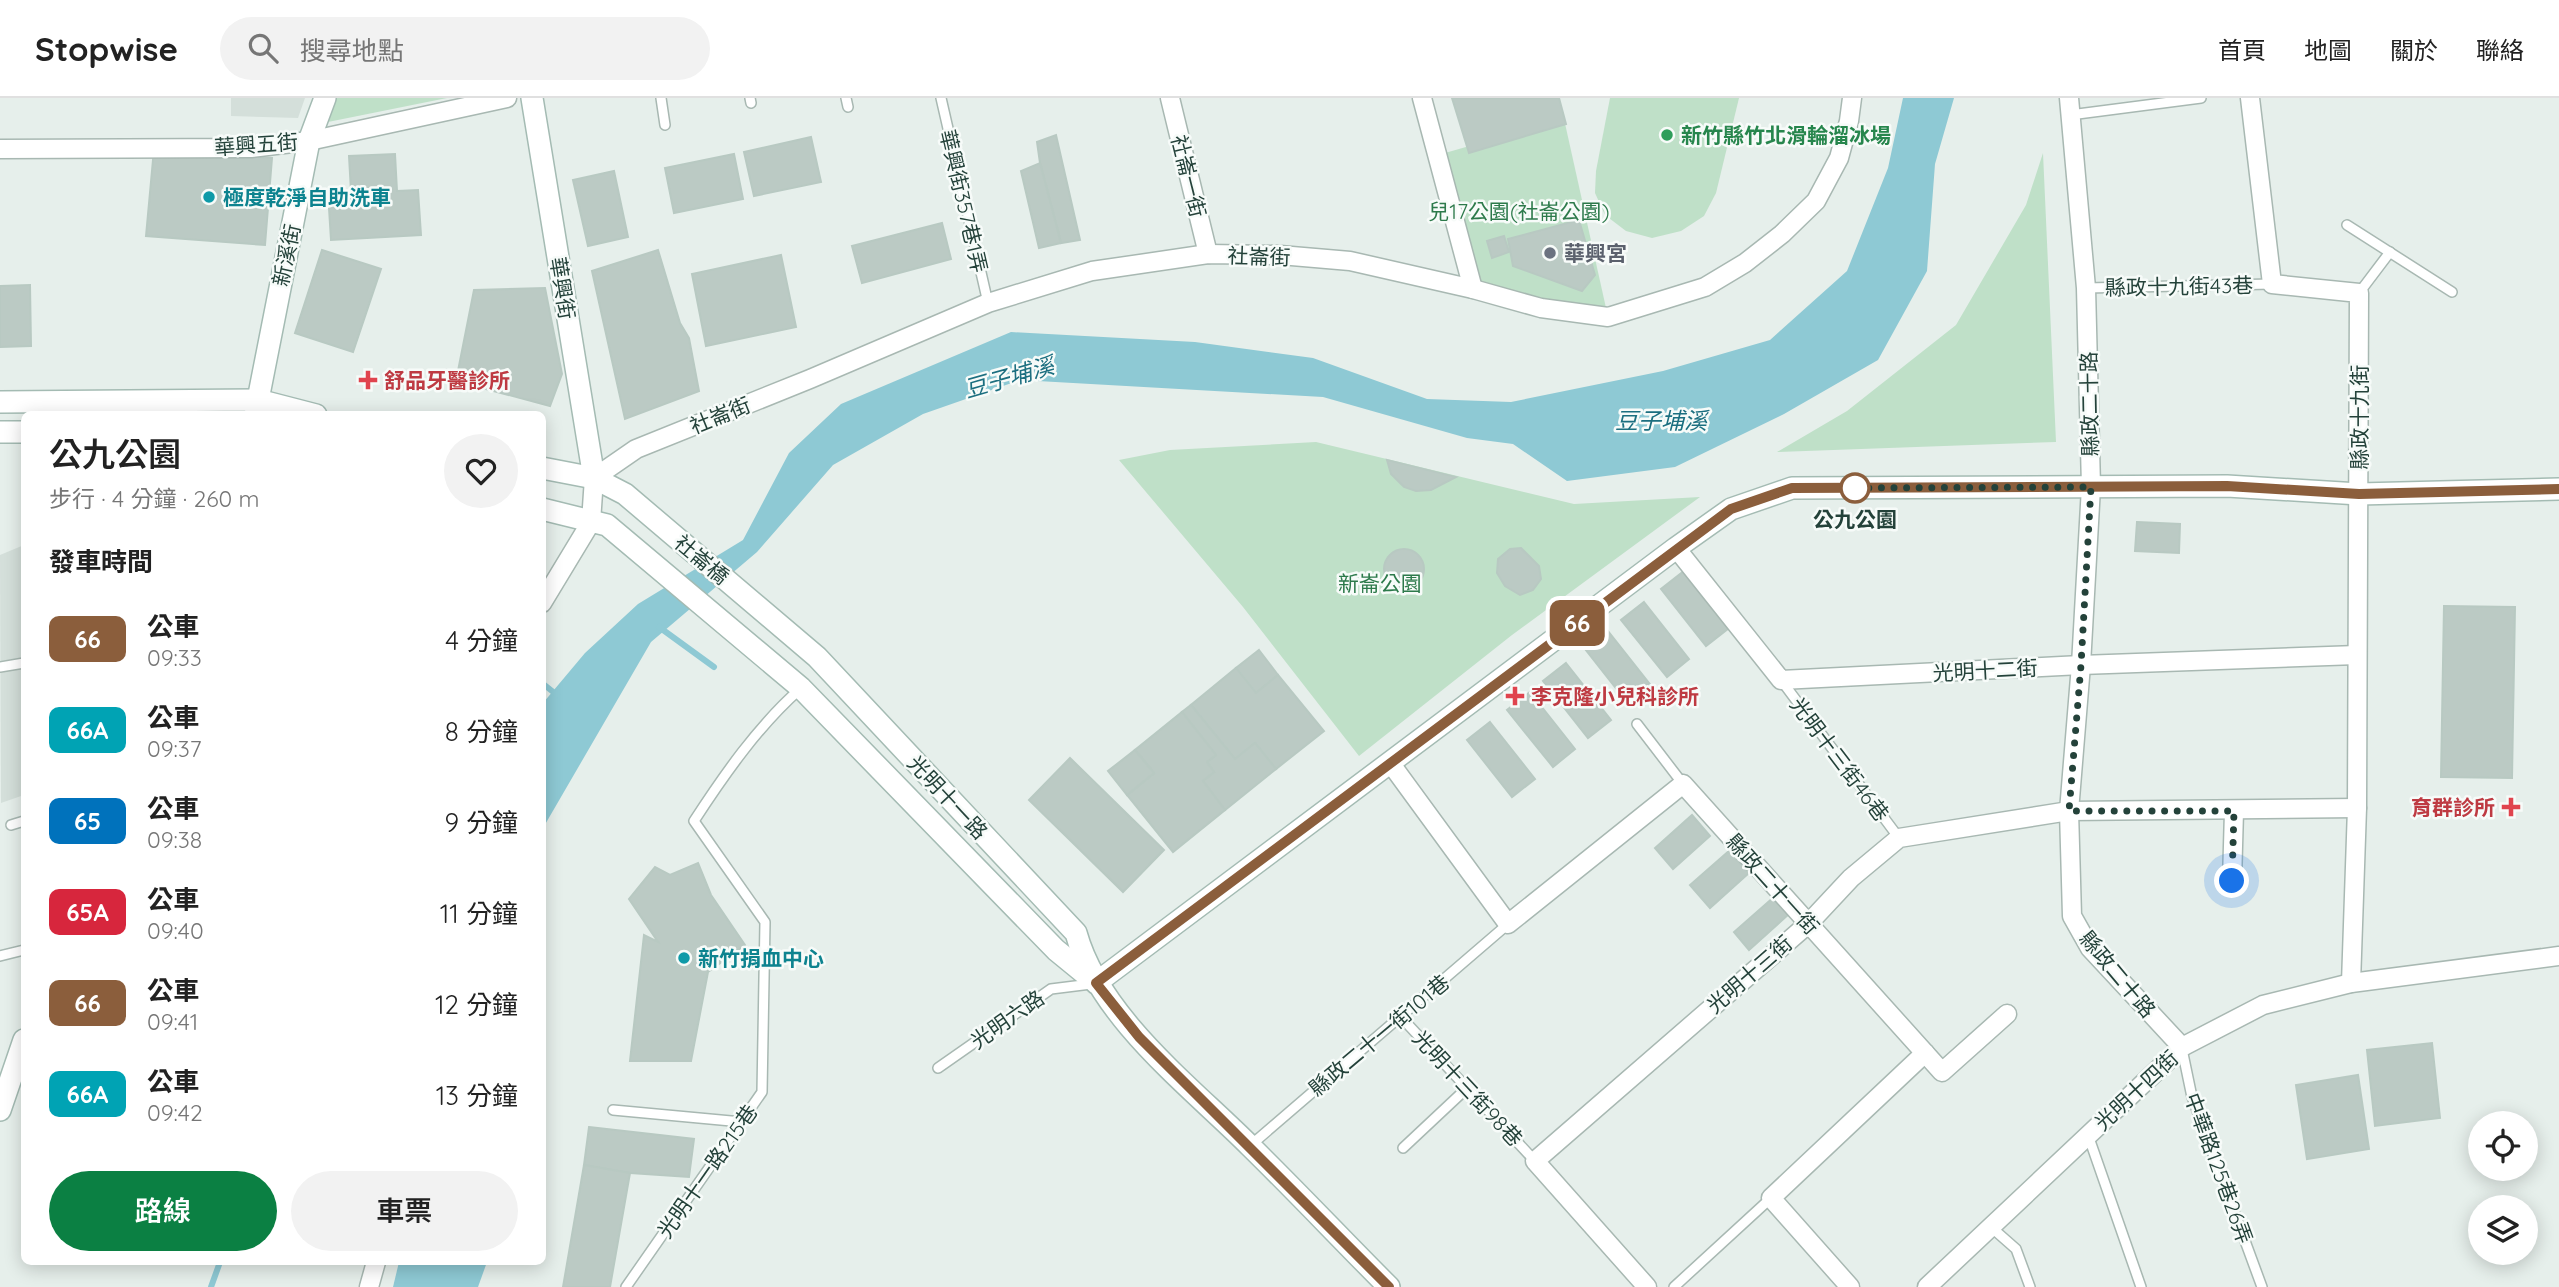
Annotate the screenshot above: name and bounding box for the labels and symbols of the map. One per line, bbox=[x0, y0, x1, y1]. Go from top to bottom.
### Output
place label: 新竹縣竹北滑輪溜冰場 bbox=[1681, 122, 1891, 148]
street label: 華興街357巷1弄 bbox=[935, 127, 993, 275]
marker: 新竹縣竹北滑輪溜冰場 bbox=[1659, 127, 1675, 143]
street label: 華興五街 bbox=[213, 128, 299, 160]
street label: 社崙一街 bbox=[1166, 132, 1212, 220]
place label: 極度乾淨自助洗車 bbox=[223, 184, 391, 210]
marker: 極度乾淨自助洗車 bbox=[201, 189, 217, 205]
park label: 兒17公園(社崙公園) bbox=[1428, 198, 1610, 224]
street label: 新溪街 bbox=[267, 221, 305, 289]
place label: 華興宮 bbox=[1564, 240, 1627, 266]
street label: 社崙街 bbox=[1227, 242, 1291, 270]
marker: 華興宮 bbox=[1542, 245, 1558, 261]
street label: 華興街 bbox=[545, 255, 581, 321]
street label: 縣政十九街43巷 bbox=[2105, 272, 2253, 300]
water label: 豆子埔溪 bbox=[961, 350, 1060, 404]
street label: 縣政二十路 bbox=[2075, 351, 2103, 457]
street label: 縣政十九街 bbox=[2346, 365, 2372, 470]
place label: 舒品牙醫診所 bbox=[384, 367, 510, 393]
marker: 舒品牙醫診所 bbox=[358, 370, 378, 390]
street label: 社崙街 bbox=[686, 391, 754, 439]
water label: 豆子埔溪 bbox=[1615, 406, 1710, 435]
marker: 公九公園 bbox=[1840, 473, 1870, 503]
place label: 公九公園 bbox=[1813, 506, 1897, 532]
street label: 社崙橋 bbox=[670, 529, 734, 589]
park label: 新崙公園 bbox=[1338, 570, 1422, 596]
line badge: 66 bbox=[1546, 600, 1608, 646]
street label: 光明十二街 bbox=[1932, 654, 2038, 686]
place label: 李克隆小兒科診所 bbox=[1531, 683, 1699, 709]
marker: 李克隆小兒科診所 bbox=[1505, 686, 1525, 706]
street label: 光明十三街46巷 bbox=[1785, 692, 1895, 826]
street label: 光明十一路 bbox=[903, 750, 993, 844]
place label: 育群診所 bbox=[2411, 794, 2495, 820]
marker: 育群診所 bbox=[2501, 797, 2521, 817]
street label: 縣政二十一街 bbox=[1721, 828, 1825, 940]
your location bbox=[2214, 863, 2249, 898]
street label: 縣政二十路 bbox=[2074, 925, 2162, 1023]
street label: 光明十三街 bbox=[1701, 930, 1797, 1018]
place label: 新竹捐血中心 bbox=[698, 945, 824, 971]
marker: 新竹捐血中心 bbox=[676, 950, 692, 966]
street label: 縣政二十一街101巷 bbox=[1304, 969, 1454, 1101]
street label: 光明六路 bbox=[965, 984, 1049, 1054]
street label: 光明十三街98巷 bbox=[1408, 1025, 1528, 1151]
street label: 光明十四街 bbox=[2089, 1045, 2183, 1135]
street label: 中華路125巷26弄 bbox=[2180, 1089, 2258, 1247]
street label: 光明十一路215巷 bbox=[651, 1099, 763, 1243]

